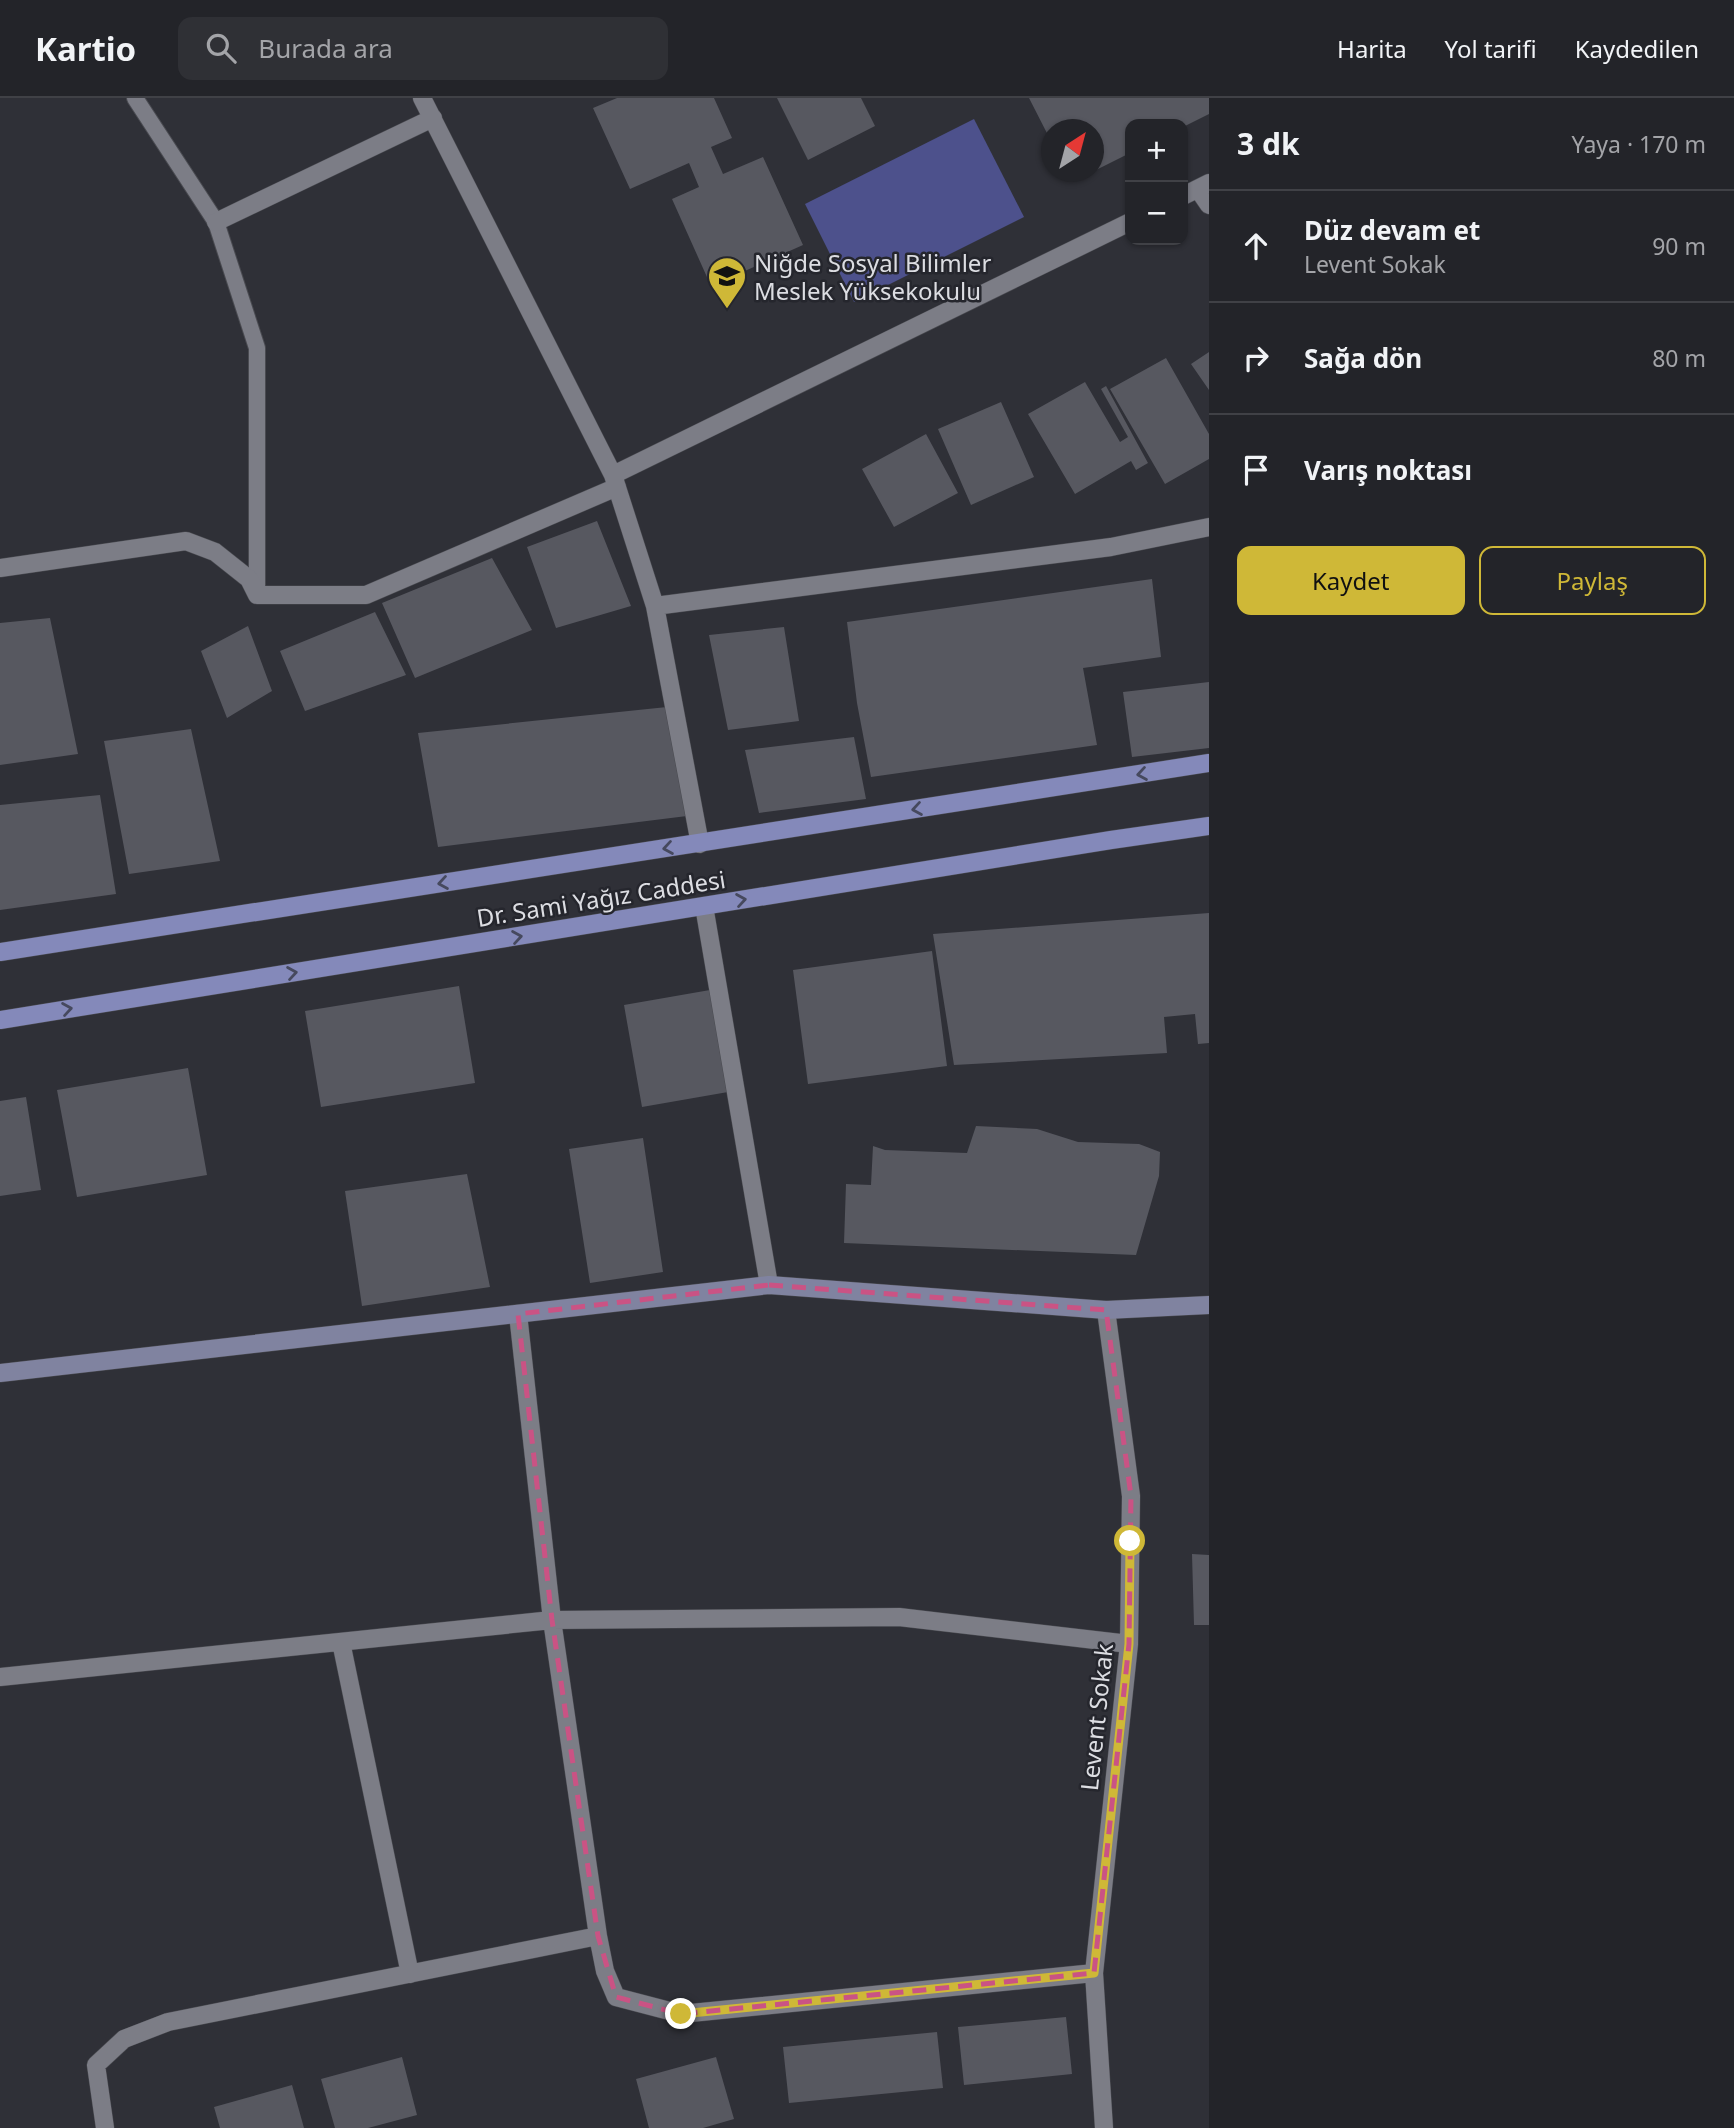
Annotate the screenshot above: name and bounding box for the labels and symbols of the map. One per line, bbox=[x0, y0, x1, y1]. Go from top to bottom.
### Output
north arrow bbox=[1041, 119, 1104, 182]
place label: Niğde Sosyal Bilimler Meslek Yüksekokulu bbox=[754, 246, 991, 307]
school or university icon: Niğde Sosyal Bilimler Meslek Yüksekokulu bbox=[706, 255, 748, 310]
one-way arrow bbox=[1136, 766, 1147, 781]
one-way arrow bbox=[911, 801, 923, 816]
one-way arrow bbox=[662, 841, 674, 856]
street label: Dr. Sami Yağız Caddesi bbox=[474, 862, 728, 934]
one-way arrow bbox=[437, 875, 449, 890]
one-way arrow bbox=[735, 893, 747, 908]
one-way arrow bbox=[511, 930, 522, 945]
one-way arrow bbox=[286, 966, 298, 981]
one-way arrow bbox=[61, 1002, 73, 1017]
route start bbox=[1114, 1525, 1145, 1556]
street label: Levent Sokak bbox=[1072, 1642, 1120, 1792]
route end bbox=[665, 1998, 696, 2029]

